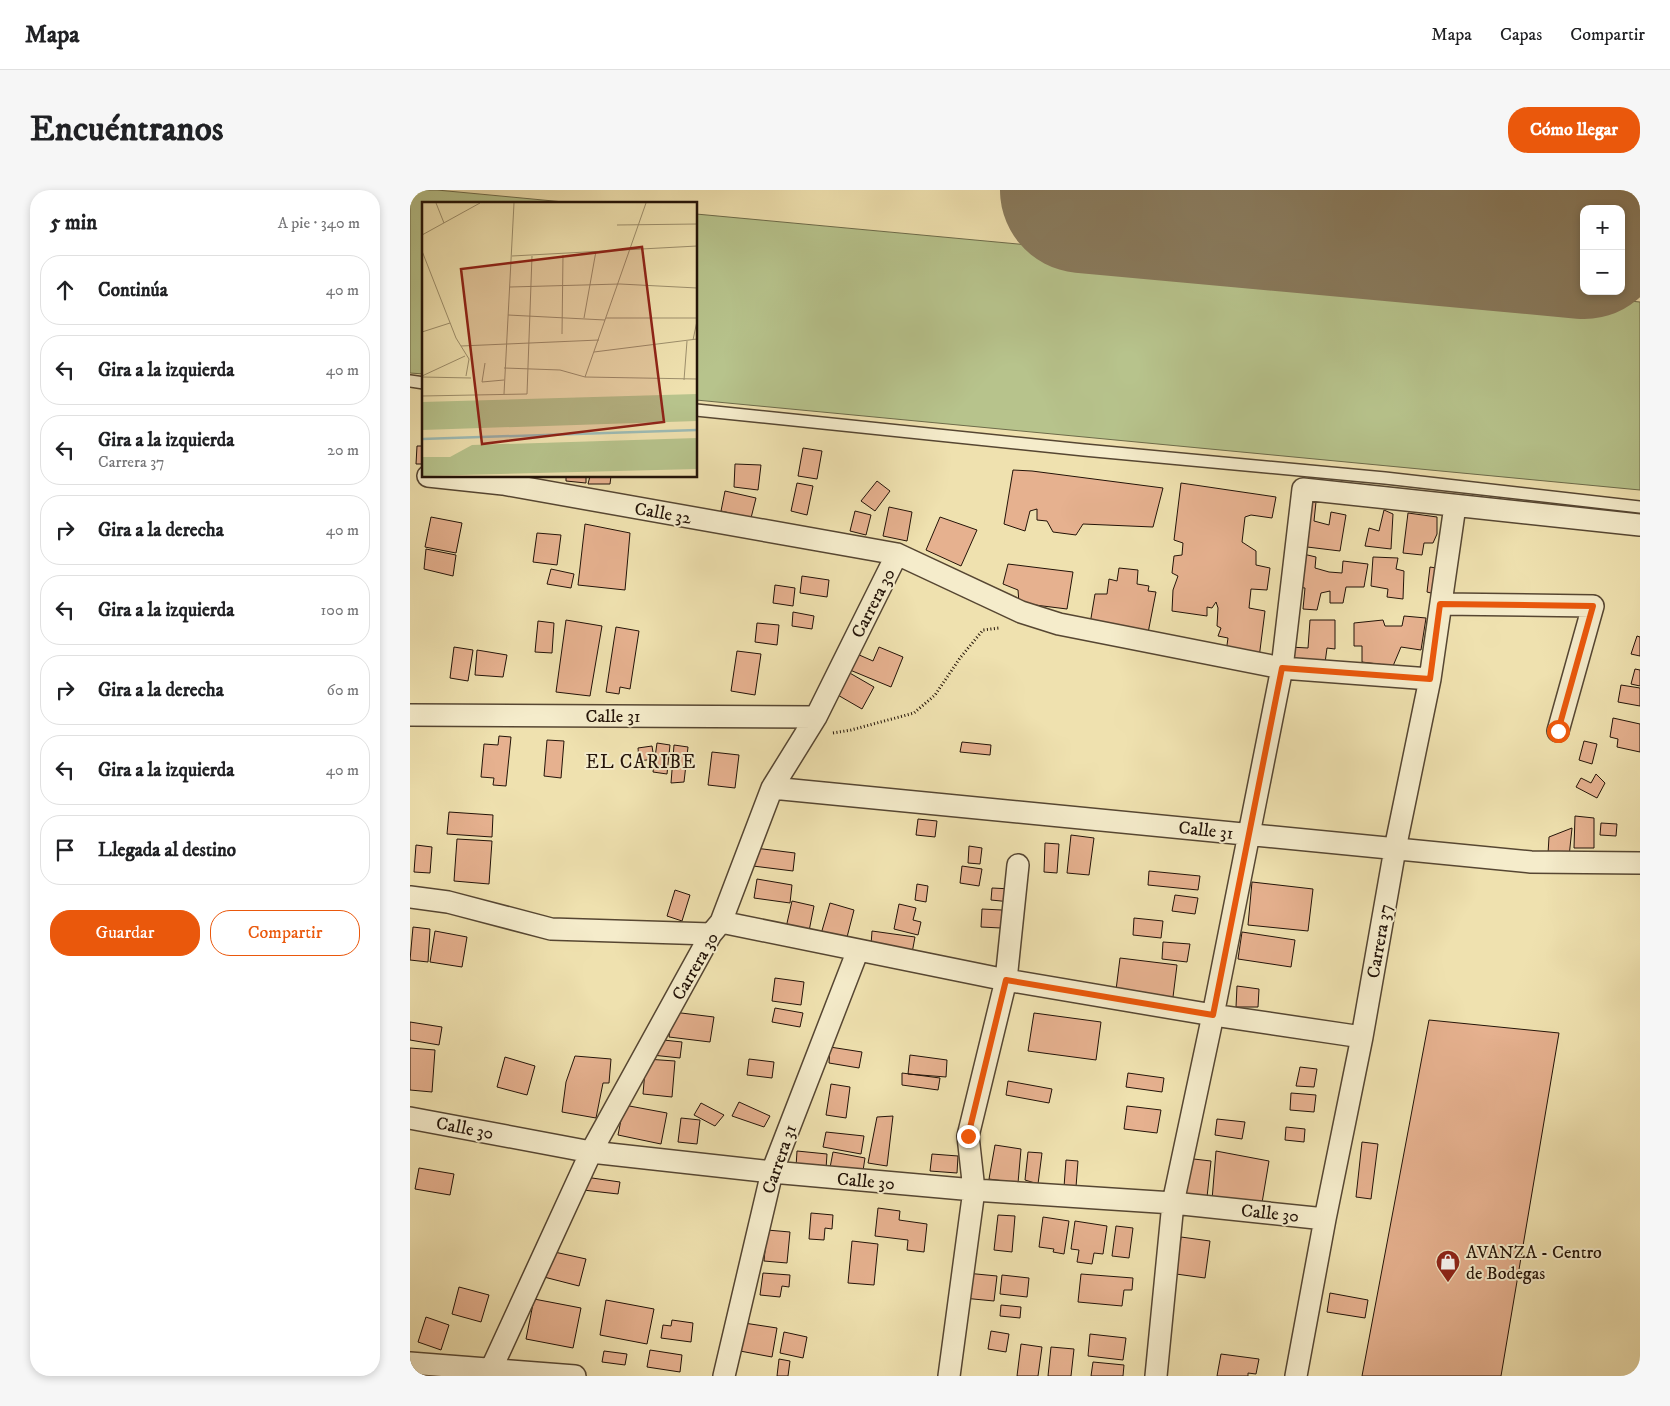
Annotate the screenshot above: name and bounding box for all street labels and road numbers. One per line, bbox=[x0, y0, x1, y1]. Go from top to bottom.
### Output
street label: Calle 32 bbox=[633, 498, 693, 530]
street label: Carrera 30 bbox=[847, 565, 901, 642]
street label: Calle 31 bbox=[585, 706, 641, 728]
street label: Calle 31 bbox=[1177, 817, 1234, 845]
street label: Carrera 37 bbox=[1363, 902, 1397, 980]
street label: Carrera 30 bbox=[668, 928, 724, 1005]
street label: Calle 30 bbox=[434, 1113, 495, 1145]
street label: Carrera 31 bbox=[758, 1122, 802, 1197]
street label: Calle 30 bbox=[836, 1169, 896, 1195]
street label: Calle 30 bbox=[1240, 1200, 1300, 1228]

